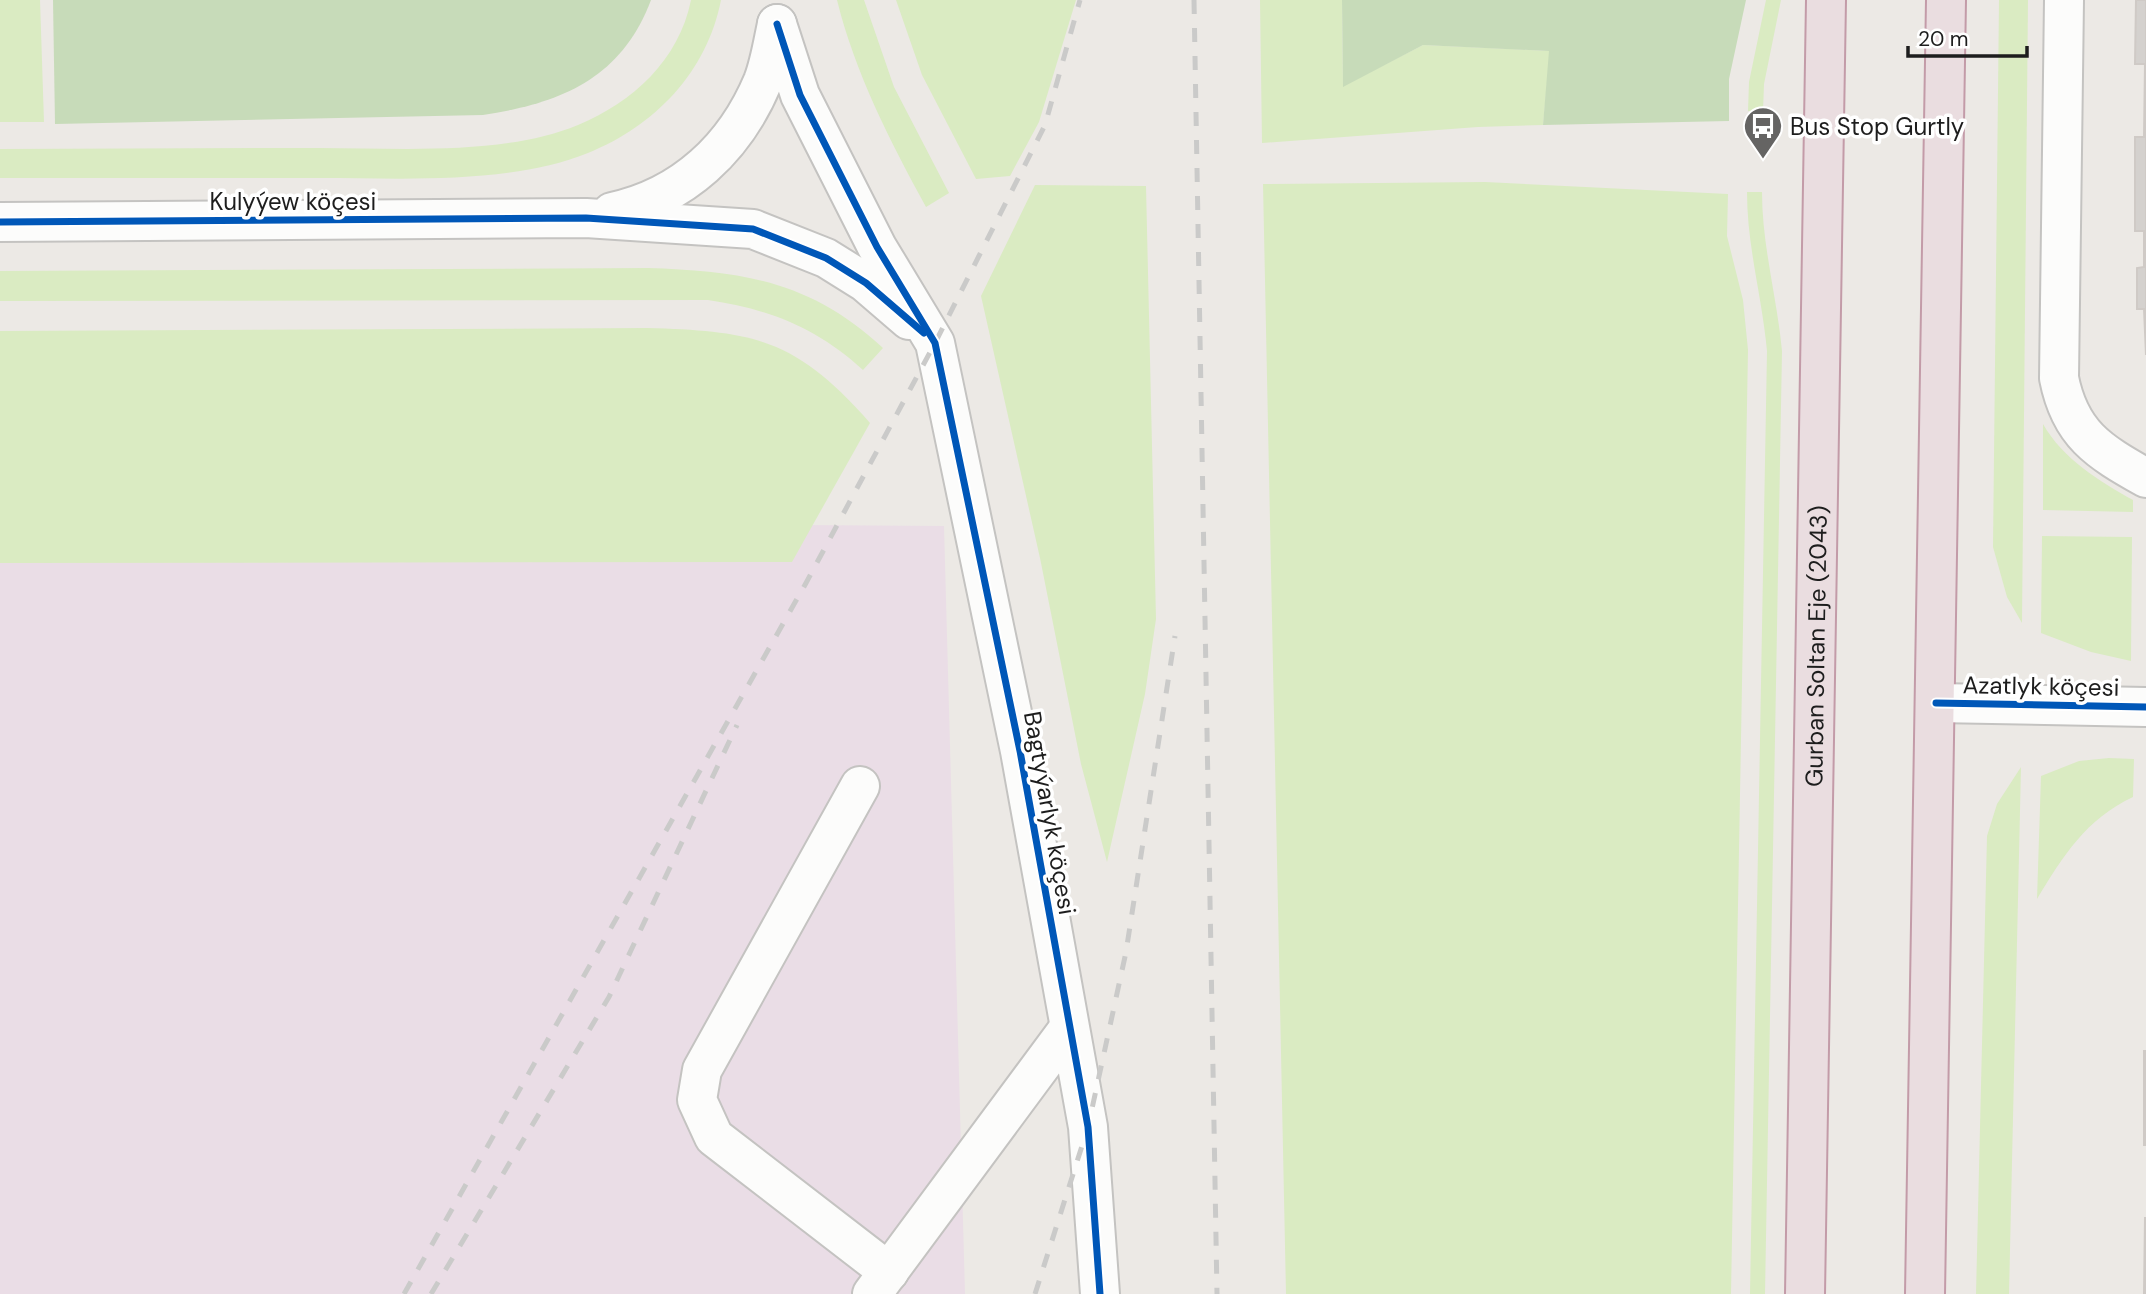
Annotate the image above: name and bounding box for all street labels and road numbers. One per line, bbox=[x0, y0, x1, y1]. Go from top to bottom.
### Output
street label: Kulyýew köçesi bbox=[210, 186, 376, 217]
street label: Gurban Soltan Eje (2043) bbox=[1798, 505, 1833, 787]
street label: Azatlyk köçesi bbox=[1962, 669, 2120, 703]
street label: Bagtyýarlyk köçesi bbox=[1017, 709, 1083, 917]

